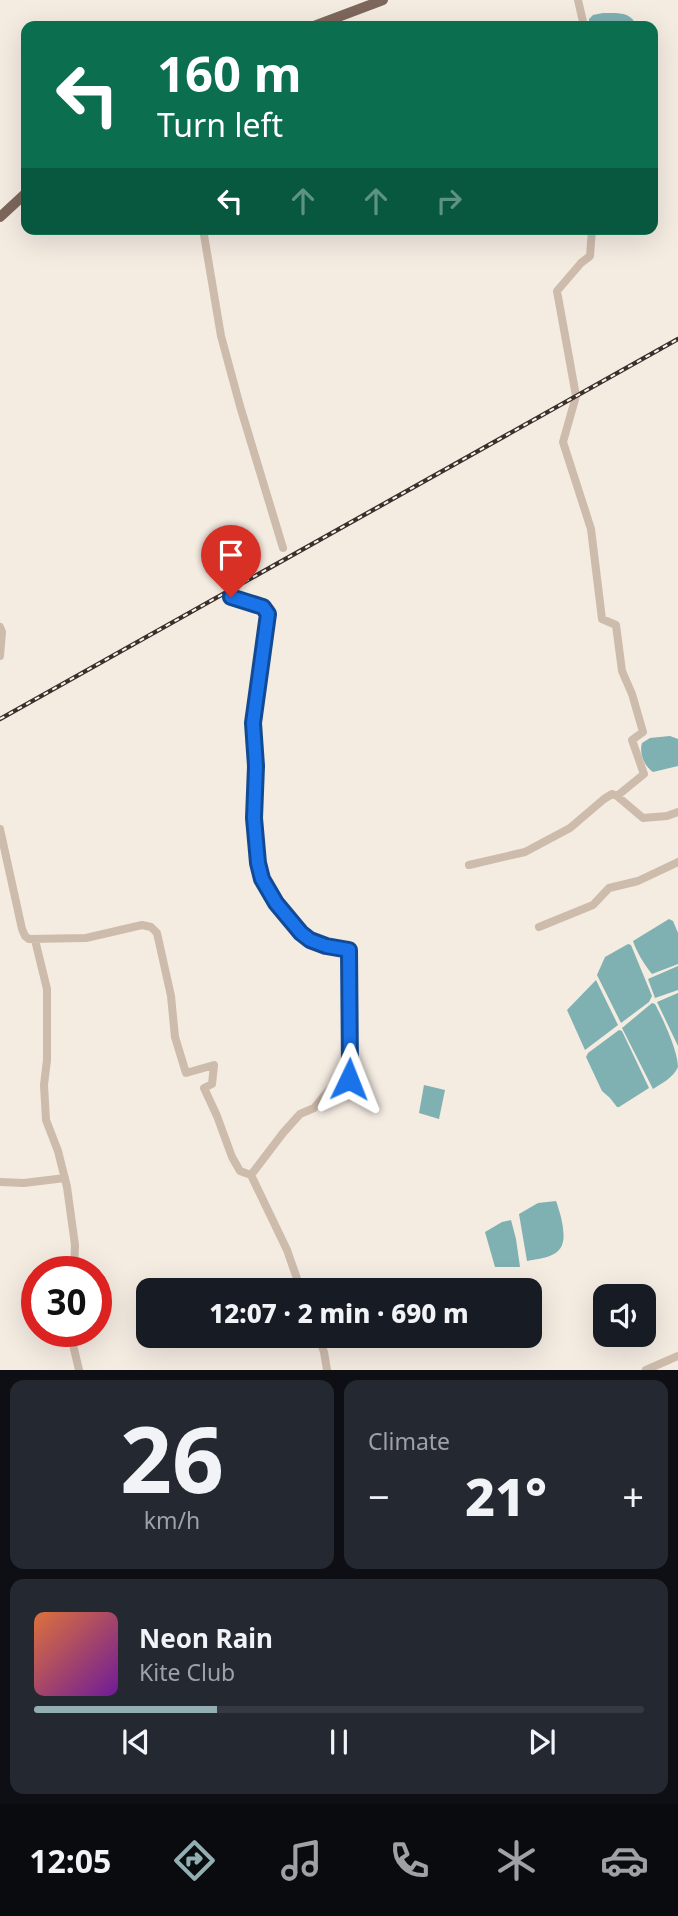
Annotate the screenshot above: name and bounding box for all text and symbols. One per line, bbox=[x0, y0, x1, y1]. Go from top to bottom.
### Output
text: 160 m bbox=[157, 40, 302, 106]
icon: left bbox=[42, 49, 133, 140]
text: Turn left bbox=[157, 103, 283, 146]
icon: left bbox=[211, 182, 249, 220]
icon: ahead bbox=[284, 182, 322, 220]
icon: ahead bbox=[357, 182, 395, 220]
icon: right bbox=[430, 182, 468, 220]
pin bbox=[201, 525, 261, 597]
icon: arrive bbox=[212, 536, 250, 574]
position arrow bbox=[312, 1042, 386, 1116]
speed limit sign: 30 bbox=[21, 1256, 112, 1347]
map controls bbox=[593, 1284, 656, 1347]
button: sound bbox=[593, 1284, 656, 1347]
text: 12:07 · 2 min · 690 m bbox=[209, 1295, 469, 1331]
text: 26 bbox=[120, 1396, 224, 1520]
text: Climate bbox=[368, 1425, 450, 1457]
text: 21° bbox=[465, 1460, 547, 1531]
text: − bbox=[368, 1470, 390, 1522]
text: + bbox=[622, 1470, 644, 1522]
text: km/h bbox=[144, 1504, 200, 1536]
text: Neon Rain bbox=[139, 1620, 273, 1656]
text: Kite Club bbox=[139, 1656, 235, 1688]
icon: previous bbox=[117, 1723, 155, 1761]
icon: pause bbox=[320, 1723, 358, 1761]
icon: next bbox=[523, 1723, 561, 1761]
icon: directions bbox=[170, 1836, 219, 1885]
icon: music bbox=[277, 1836, 326, 1885]
icon: phone bbox=[385, 1836, 434, 1885]
icon: climate bbox=[492, 1836, 541, 1885]
icon: car bbox=[600, 1836, 649, 1885]
text: 12:05 bbox=[29, 1839, 111, 1882]

